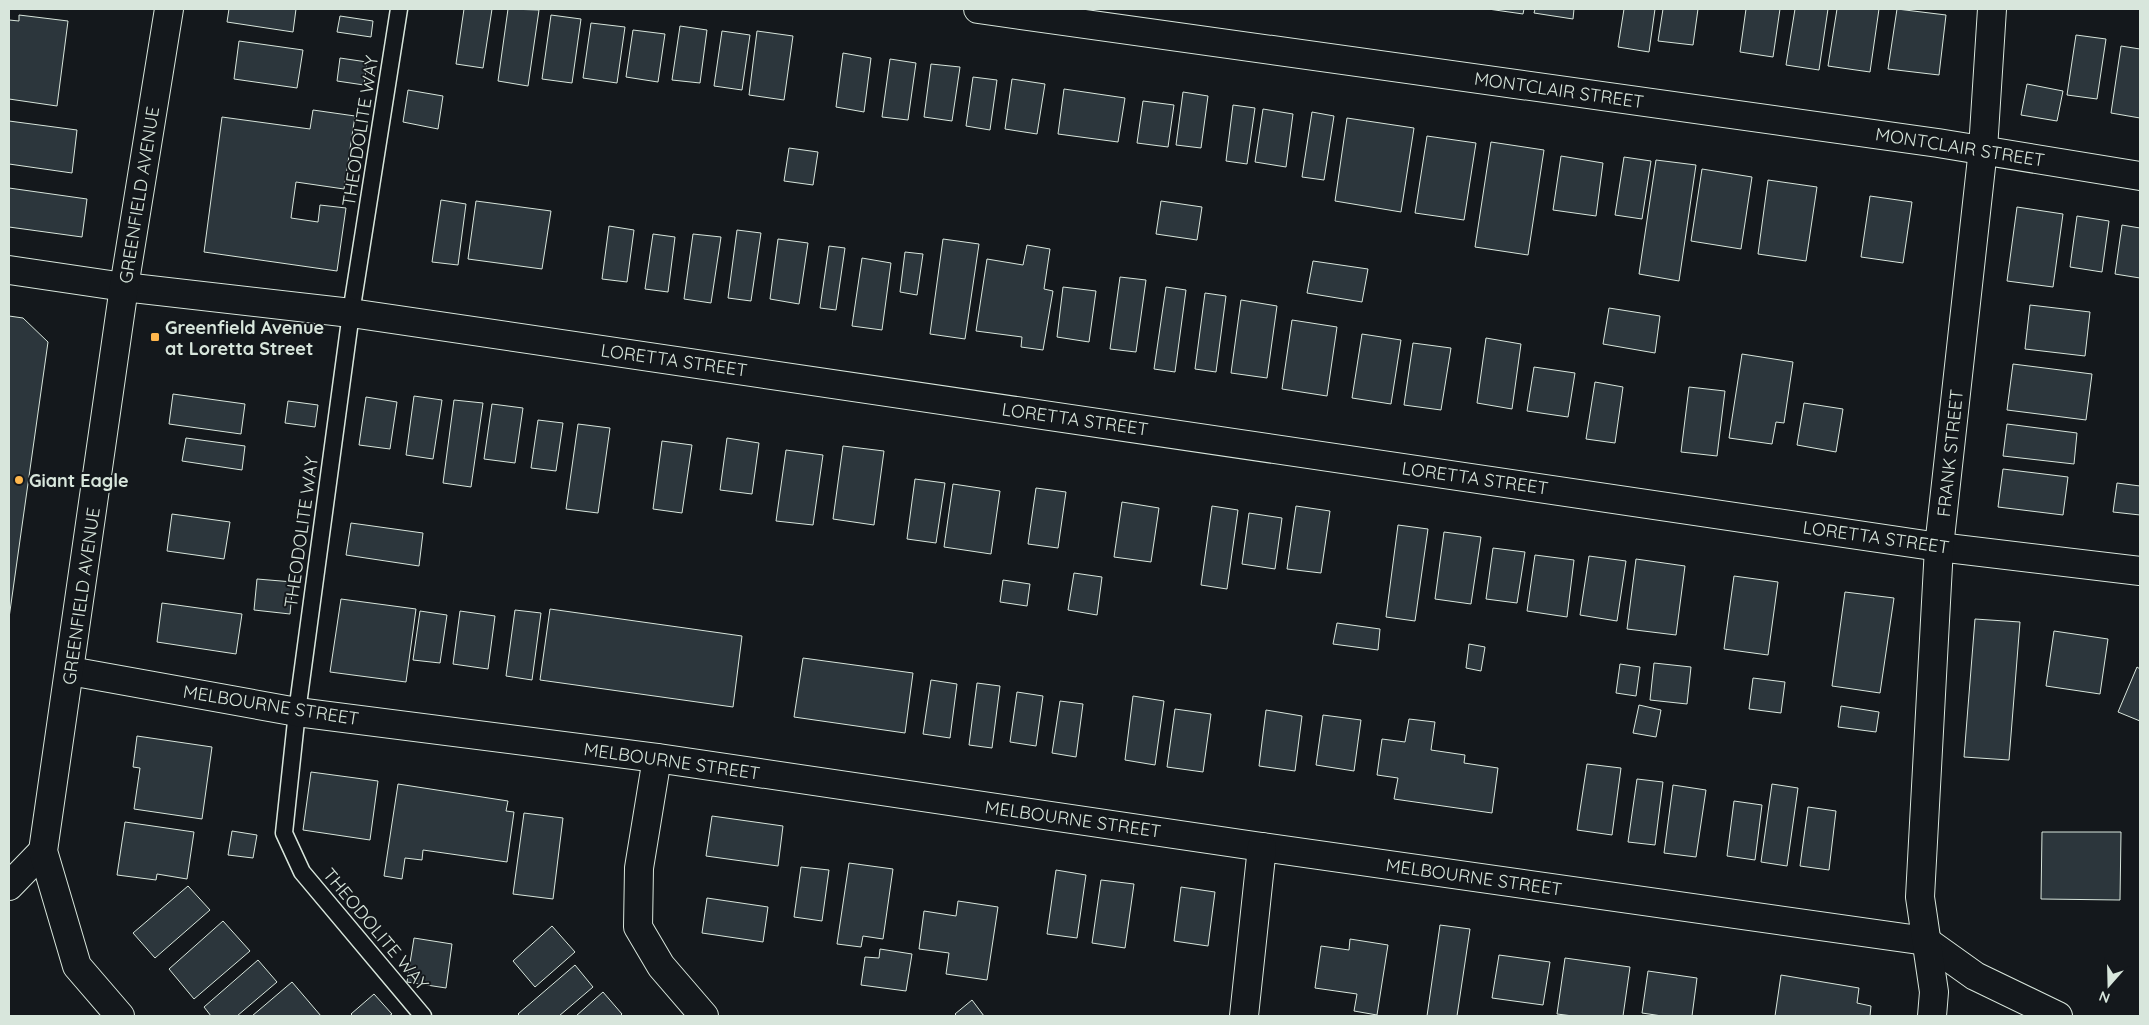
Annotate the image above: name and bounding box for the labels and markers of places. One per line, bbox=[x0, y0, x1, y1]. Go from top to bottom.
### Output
place label: Greenfield Avenue at Loretta Street bbox=[165, 316, 324, 360]
marker: Greenfield Avenue at Loretta Street bbox=[149, 331, 161, 343]
place label: Giant Eagle bbox=[29, 469, 129, 492]
marker: Giant Eagle bbox=[13, 474, 25, 486]

